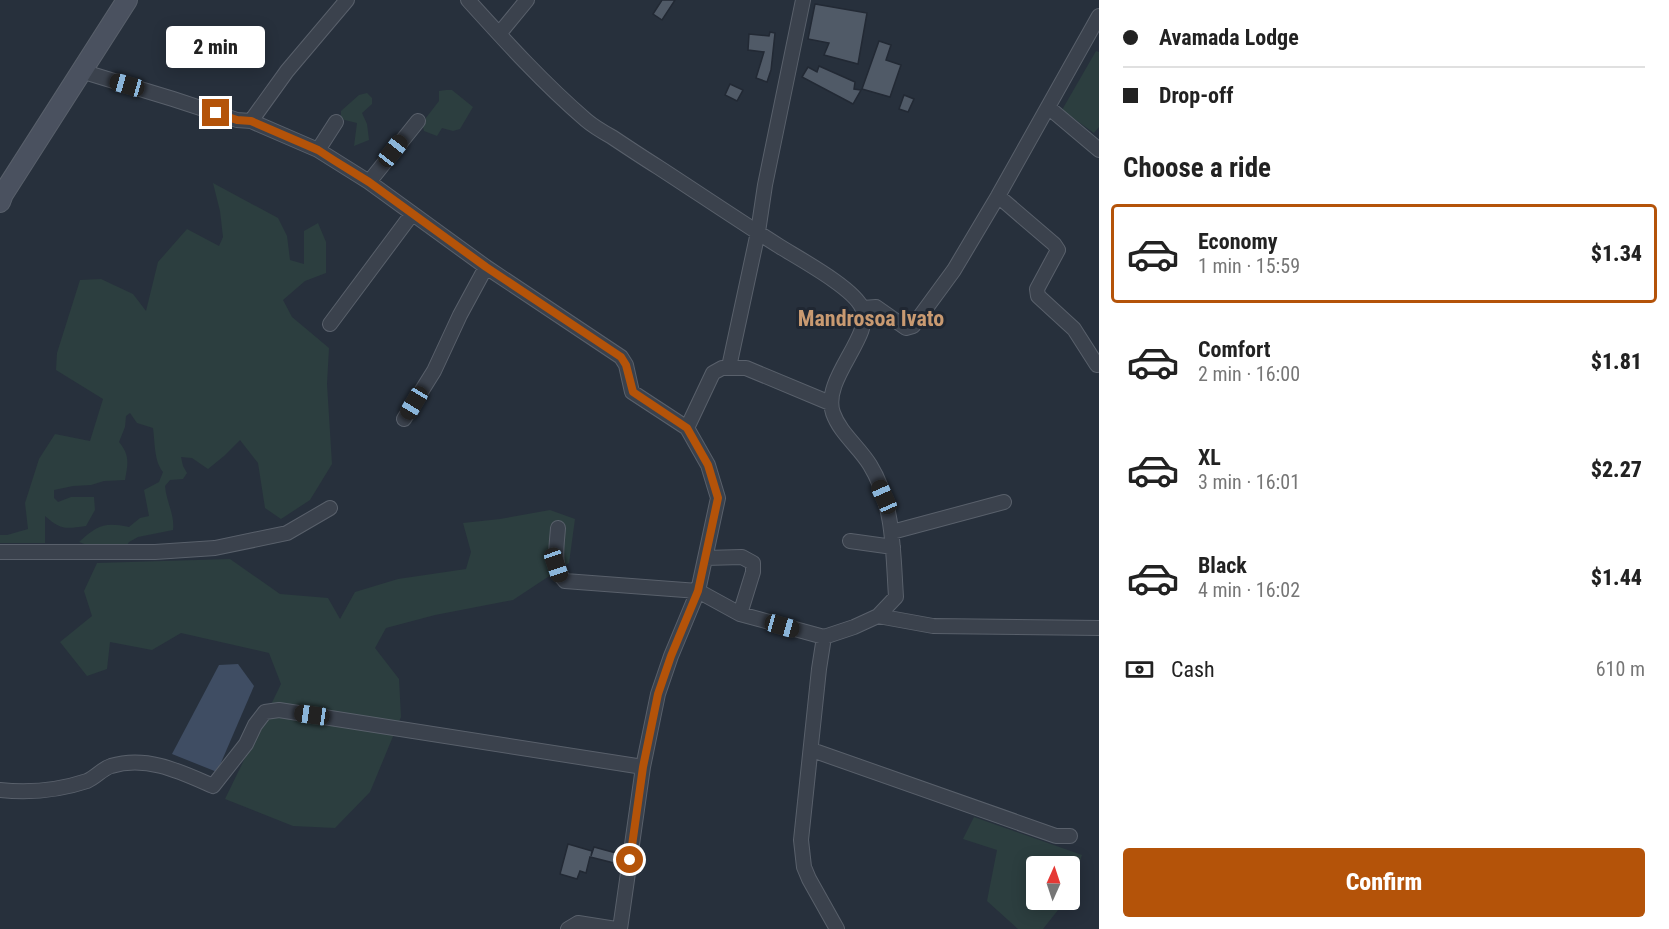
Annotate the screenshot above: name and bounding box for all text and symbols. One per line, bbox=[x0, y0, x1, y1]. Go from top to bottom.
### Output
text: Avamada Lodge bbox=[1159, 25, 1299, 50]
callout: 2 min bbox=[166, 26, 266, 68]
text: 2 min bbox=[193, 35, 238, 59]
car bbox=[107, 71, 147, 99]
text: Drop-off bbox=[1159, 83, 1233, 108]
route end bbox=[202, 99, 229, 126]
car bbox=[375, 131, 411, 171]
text: Choose a ride bbox=[1123, 152, 1271, 184]
icon: car bbox=[1126, 227, 1180, 281]
text: Economy bbox=[1198, 229, 1278, 254]
text: $1.34 bbox=[1591, 241, 1642, 266]
text: 1 min · 15:59 bbox=[1198, 254, 1300, 278]
district label: Mandrosoa Ivato bbox=[798, 306, 944, 331]
icon: car bbox=[1126, 335, 1180, 389]
text: Comfort bbox=[1198, 337, 1271, 362]
text: $1.81 bbox=[1591, 349, 1642, 374]
text: 2 min · 16:00 bbox=[1198, 362, 1300, 386]
car bbox=[397, 383, 431, 423]
icon: car bbox=[1126, 443, 1180, 497]
text: XL bbox=[1198, 445, 1221, 470]
text: $2.27 bbox=[1591, 457, 1642, 482]
text: 3 min · 16:01 bbox=[1198, 470, 1300, 494]
car bbox=[868, 477, 900, 517]
car bbox=[542, 545, 570, 585]
icon: car bbox=[1126, 551, 1180, 605]
text: Black bbox=[1198, 553, 1247, 578]
text: $1.44 bbox=[1591, 565, 1642, 590]
text: 4 min · 16:02 bbox=[1198, 578, 1300, 602]
car bbox=[762, 612, 802, 640]
icon: cash bbox=[1123, 653, 1156, 686]
text: Cash bbox=[1171, 657, 1215, 682]
text: 610 m bbox=[1596, 657, 1645, 681]
car bbox=[293, 704, 331, 726]
route start bbox=[616, 846, 643, 873]
button: Confirm bbox=[1123, 848, 1645, 917]
north arrow bbox=[1026, 856, 1080, 910]
map controls bbox=[1026, 856, 1080, 910]

